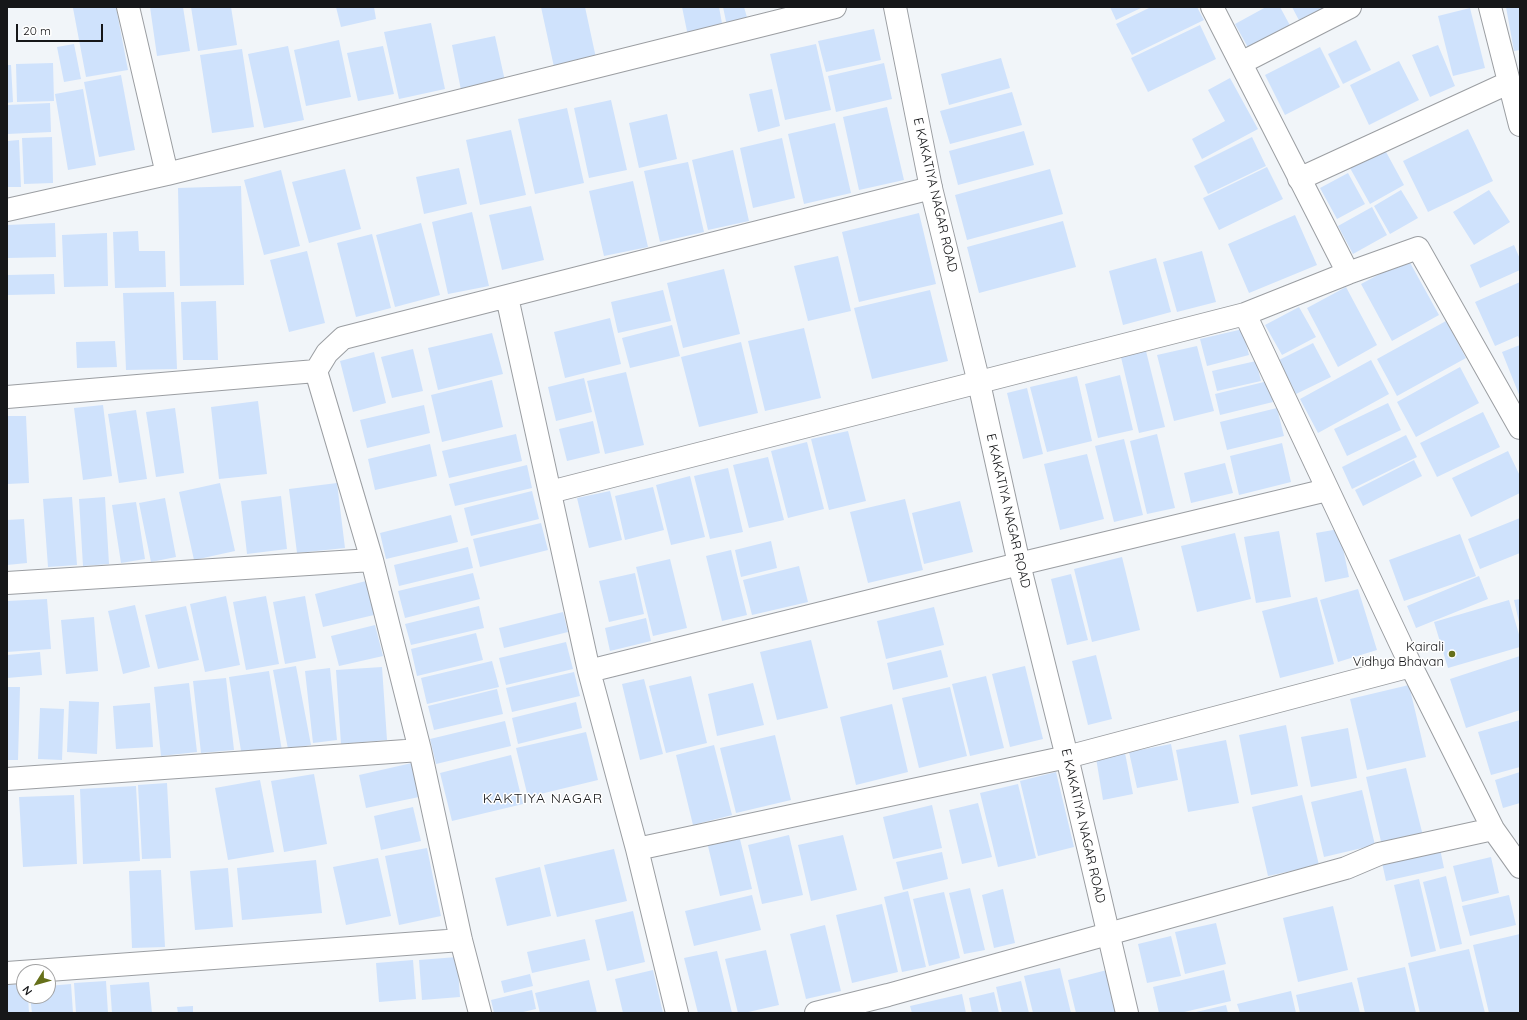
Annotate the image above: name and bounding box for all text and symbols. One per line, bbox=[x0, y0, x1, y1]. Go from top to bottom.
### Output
scale bar bbox=[18, 16, 105, 42]
text: 20 m bbox=[23, 23, 51, 38]
street label: E KAKATIYA NAGAR ROAD bbox=[910, 116, 960, 274]
street label: E KAKATIYA NAGAR ROAD bbox=[983, 432, 1033, 590]
place label: Kairali Vidhya Bhavan bbox=[1353, 639, 1444, 670]
marker: Kairali Vidhya Bhavan bbox=[1447, 649, 1457, 659]
street label: E KAKATIYA NAGAR ROAD bbox=[1058, 747, 1108, 905]
district label: KAKTIYA NAGAR bbox=[483, 791, 603, 807]
north arrow bbox=[16, 964, 56, 1004]
text: N bbox=[19, 983, 35, 998]

